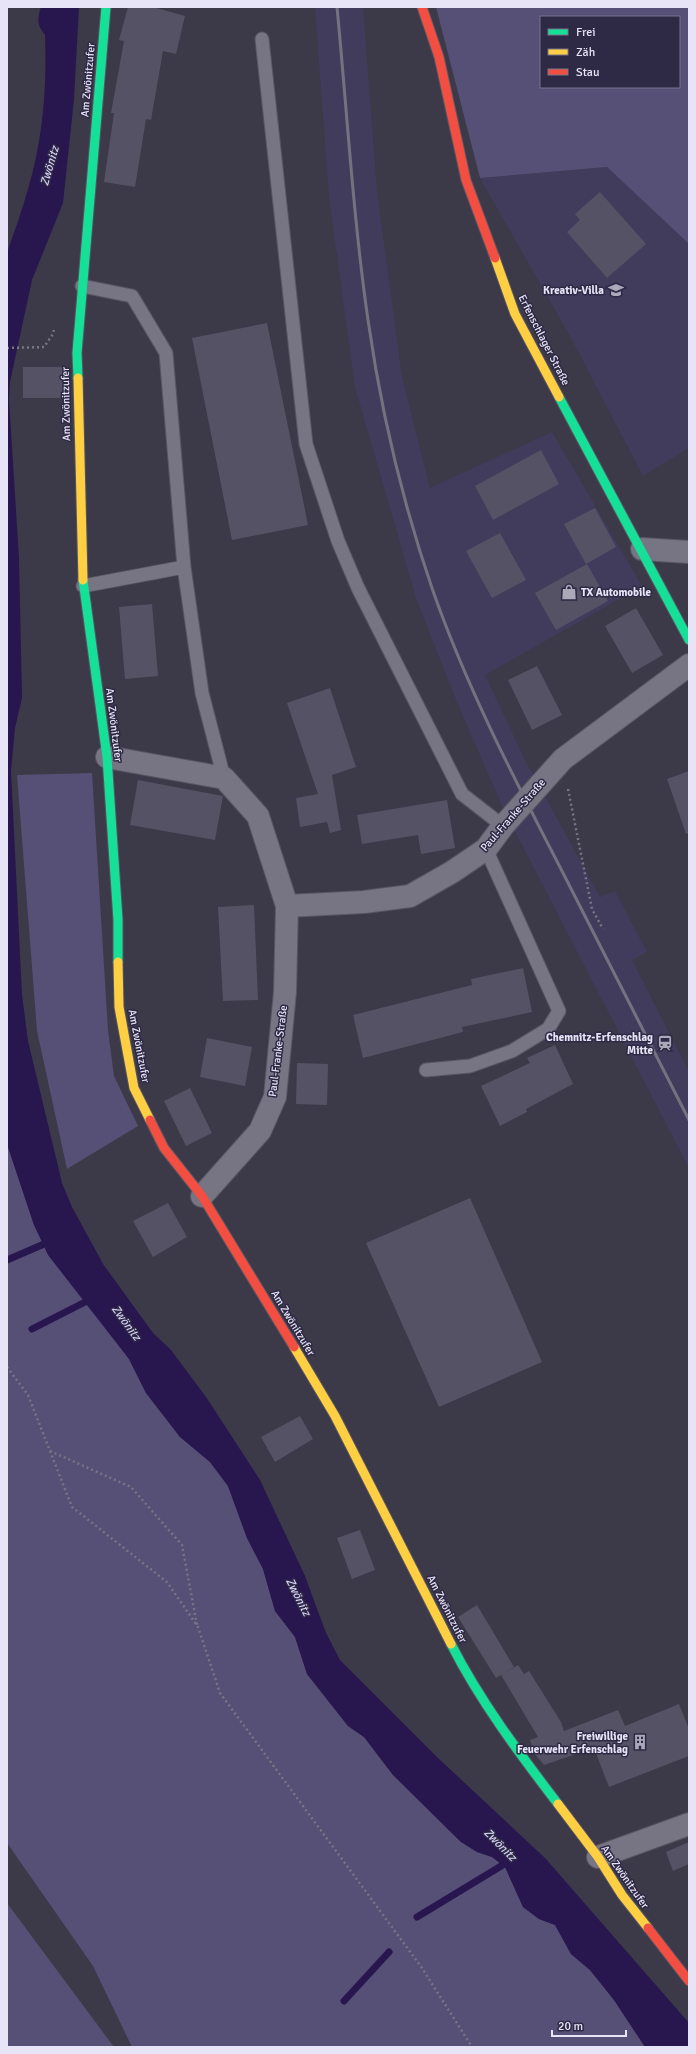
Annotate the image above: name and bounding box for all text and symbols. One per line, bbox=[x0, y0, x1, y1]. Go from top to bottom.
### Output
legend bbox=[540, 16, 680, 88]
text: Frei bbox=[576, 25, 595, 40]
street label: Am Zwönitzufer bbox=[78, 42, 98, 118]
text: Zäh bbox=[576, 45, 595, 60]
text: Stau bbox=[576, 65, 600, 80]
water label: Zwönitz bbox=[37, 143, 63, 188]
school or university icon: Kreativ-Villa bbox=[607, 281, 625, 299]
place label: Kreativ-Villa bbox=[543, 284, 604, 297]
street label: Erfenschlager Straße bbox=[515, 292, 573, 388]
street label: Am Zwönitzufer bbox=[59, 367, 73, 441]
shop icon: TX Automobile bbox=[560, 583, 578, 601]
place label: TX Automobile bbox=[581, 586, 652, 599]
street label: Am Zwönitzufer bbox=[103, 687, 125, 763]
street label: Paul-Franke-Straße bbox=[478, 776, 548, 854]
street label: Paul-Franke-Straße bbox=[266, 1004, 290, 1098]
street label: Am Zwönitzufer bbox=[126, 1008, 152, 1084]
place label: Chemnitz-Erfenschlag Mitte bbox=[546, 1031, 654, 1057]
station icon: Chemnitz-Erfenschlag Mitte bbox=[656, 1034, 674, 1052]
street label: Am Zwönitzufer bbox=[268, 1288, 318, 1358]
water label: Zwönitz bbox=[108, 1302, 145, 1345]
street label: Am Zwönitzufer bbox=[424, 1573, 470, 1645]
water label: Zwönitz bbox=[282, 1576, 315, 1620]
place label: Freiwillige Feuerwehr Erfenschlag bbox=[517, 1730, 629, 1756]
building icon: Freiwillige Feuerwehr Erfenschlag bbox=[631, 1733, 649, 1751]
water label: Zwönitz bbox=[480, 1825, 521, 1866]
street label: Am Zwönitzufer bbox=[598, 1843, 652, 1911]
scale bar bbox=[552, 2012, 626, 2038]
text: 20 m bbox=[558, 2019, 583, 2034]

